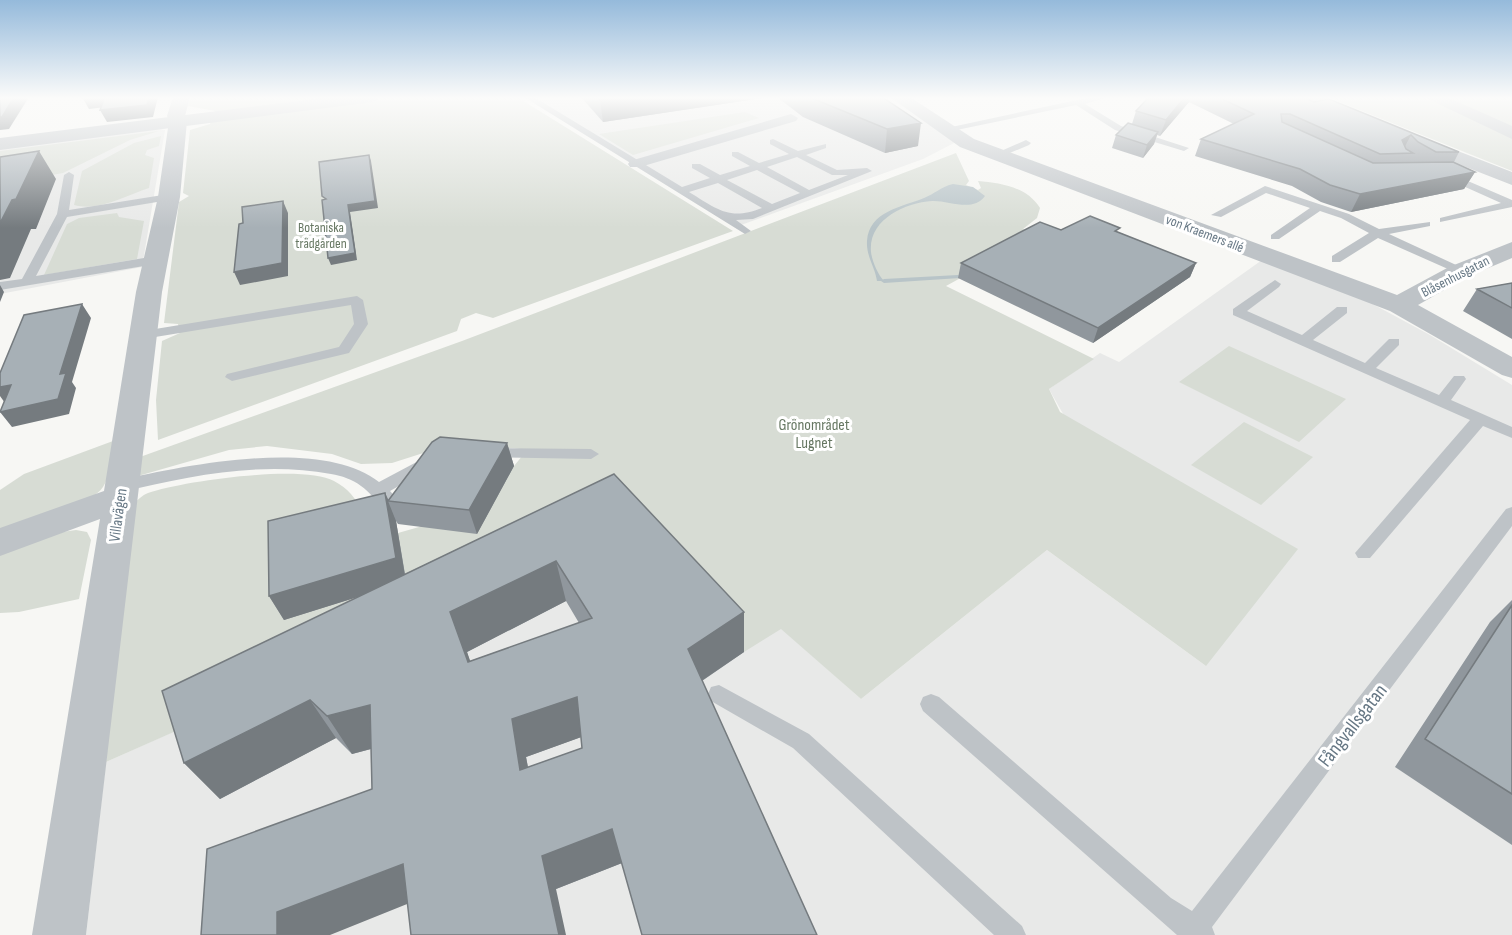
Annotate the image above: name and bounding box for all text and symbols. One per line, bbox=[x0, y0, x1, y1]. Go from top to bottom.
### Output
street label: von Kraemers allé bbox=[1163, 211, 1246, 256]
park label: Botaniska trädgården bbox=[295, 219, 347, 252]
street label: Blåsenhusgatan bbox=[1418, 252, 1492, 301]
park label: Grönområdet Lugnet bbox=[778, 416, 850, 453]
street label: Villavägen bbox=[105, 487, 132, 543]
street label: Fångvallsgatan bbox=[1313, 679, 1393, 772]

